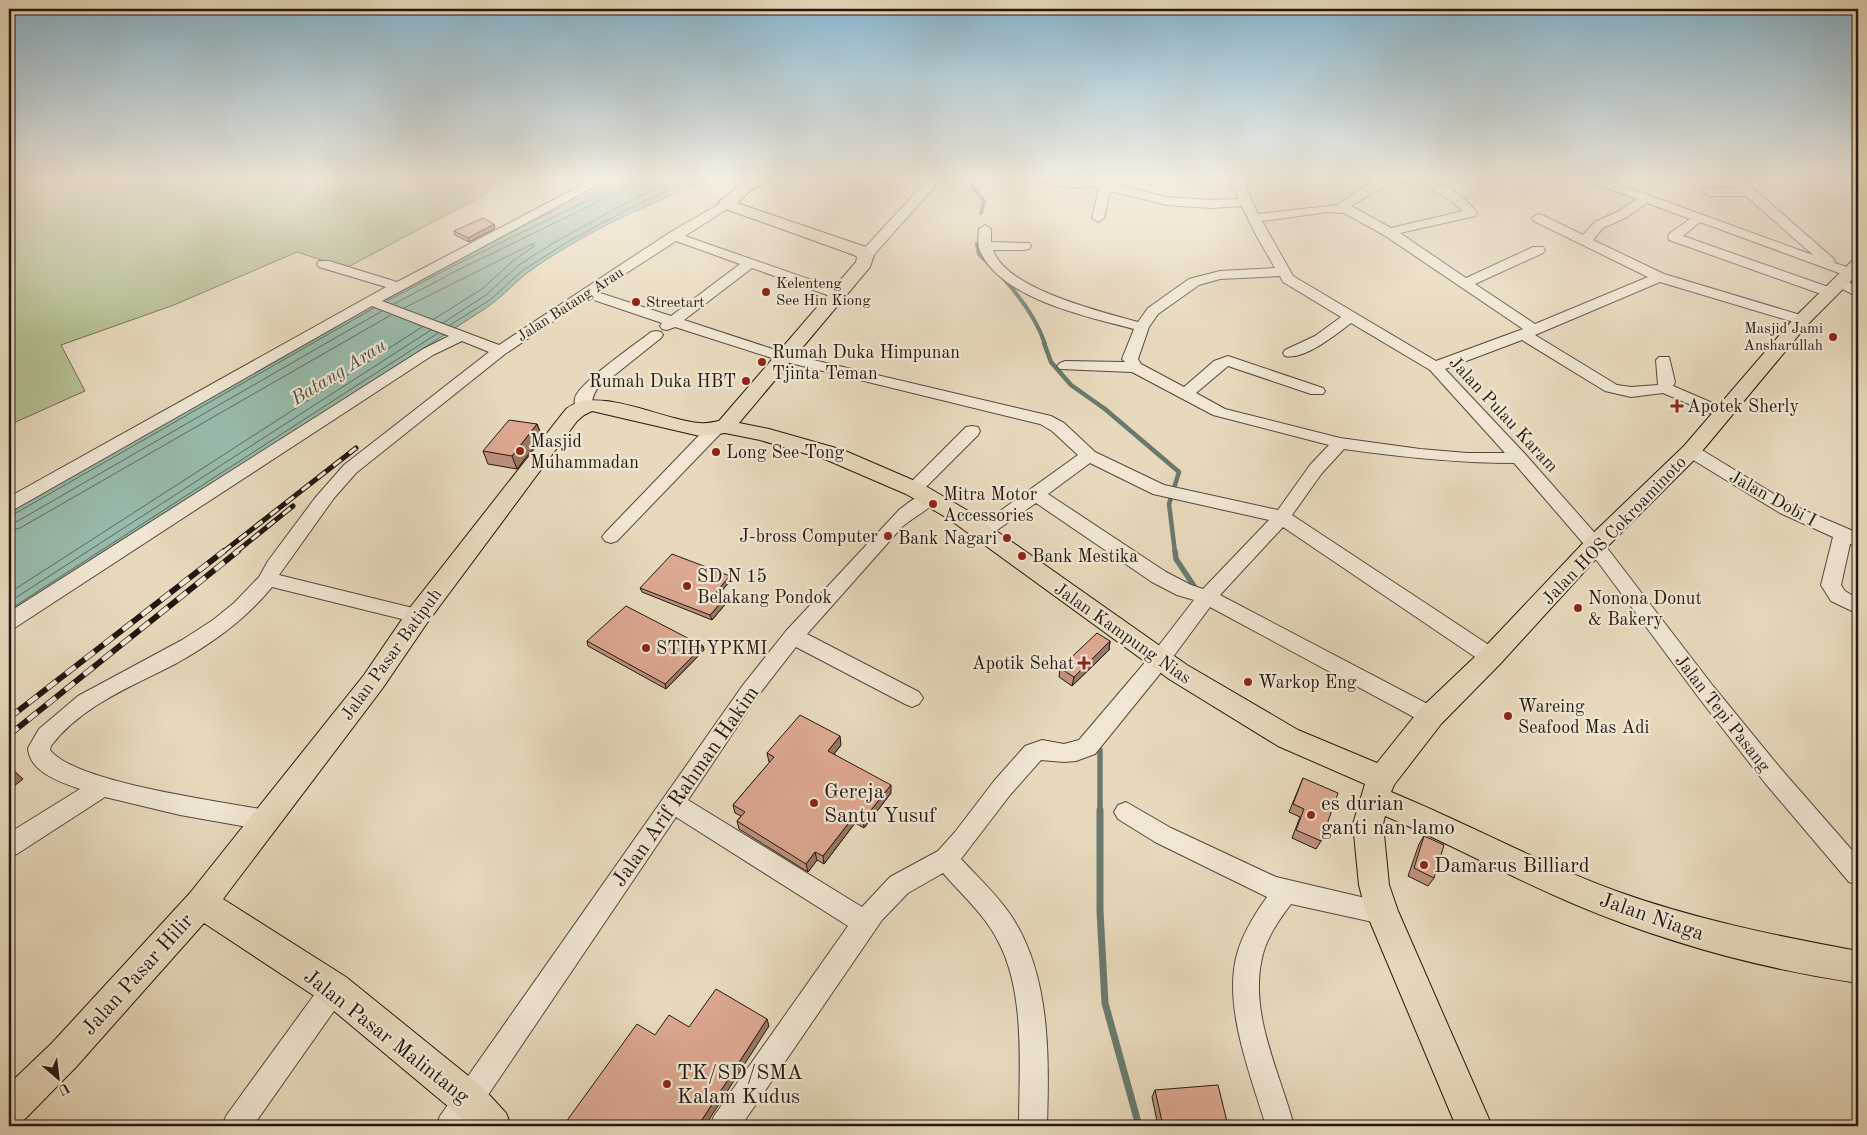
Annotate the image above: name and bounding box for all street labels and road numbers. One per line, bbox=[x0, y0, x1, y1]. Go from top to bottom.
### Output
street label: Jalan Batang Arau bbox=[515, 265, 627, 345]
street label: Jalan Pulau Karam bbox=[1445, 354, 1561, 476]
street label: Jalan HOS Cokroaminoto bbox=[1539, 453, 1690, 608]
street label: Jalan Dobi I bbox=[1726, 468, 1819, 530]
street label: Jalan Kampung Nias bbox=[1051, 580, 1194, 688]
street label: Jalan Pasar Batipuh bbox=[338, 585, 446, 724]
street label: Jalan Tepi Pasang bbox=[1671, 652, 1773, 776]
street label: Jalan Arif Rahman Hakim bbox=[609, 683, 763, 891]
street label: Jalan Niaga bbox=[1597, 890, 1706, 945]
street label: Jalan Pasar Hilir bbox=[79, 910, 198, 1040]
street label: Jalan Pasar Malintang bbox=[299, 966, 473, 1109]

